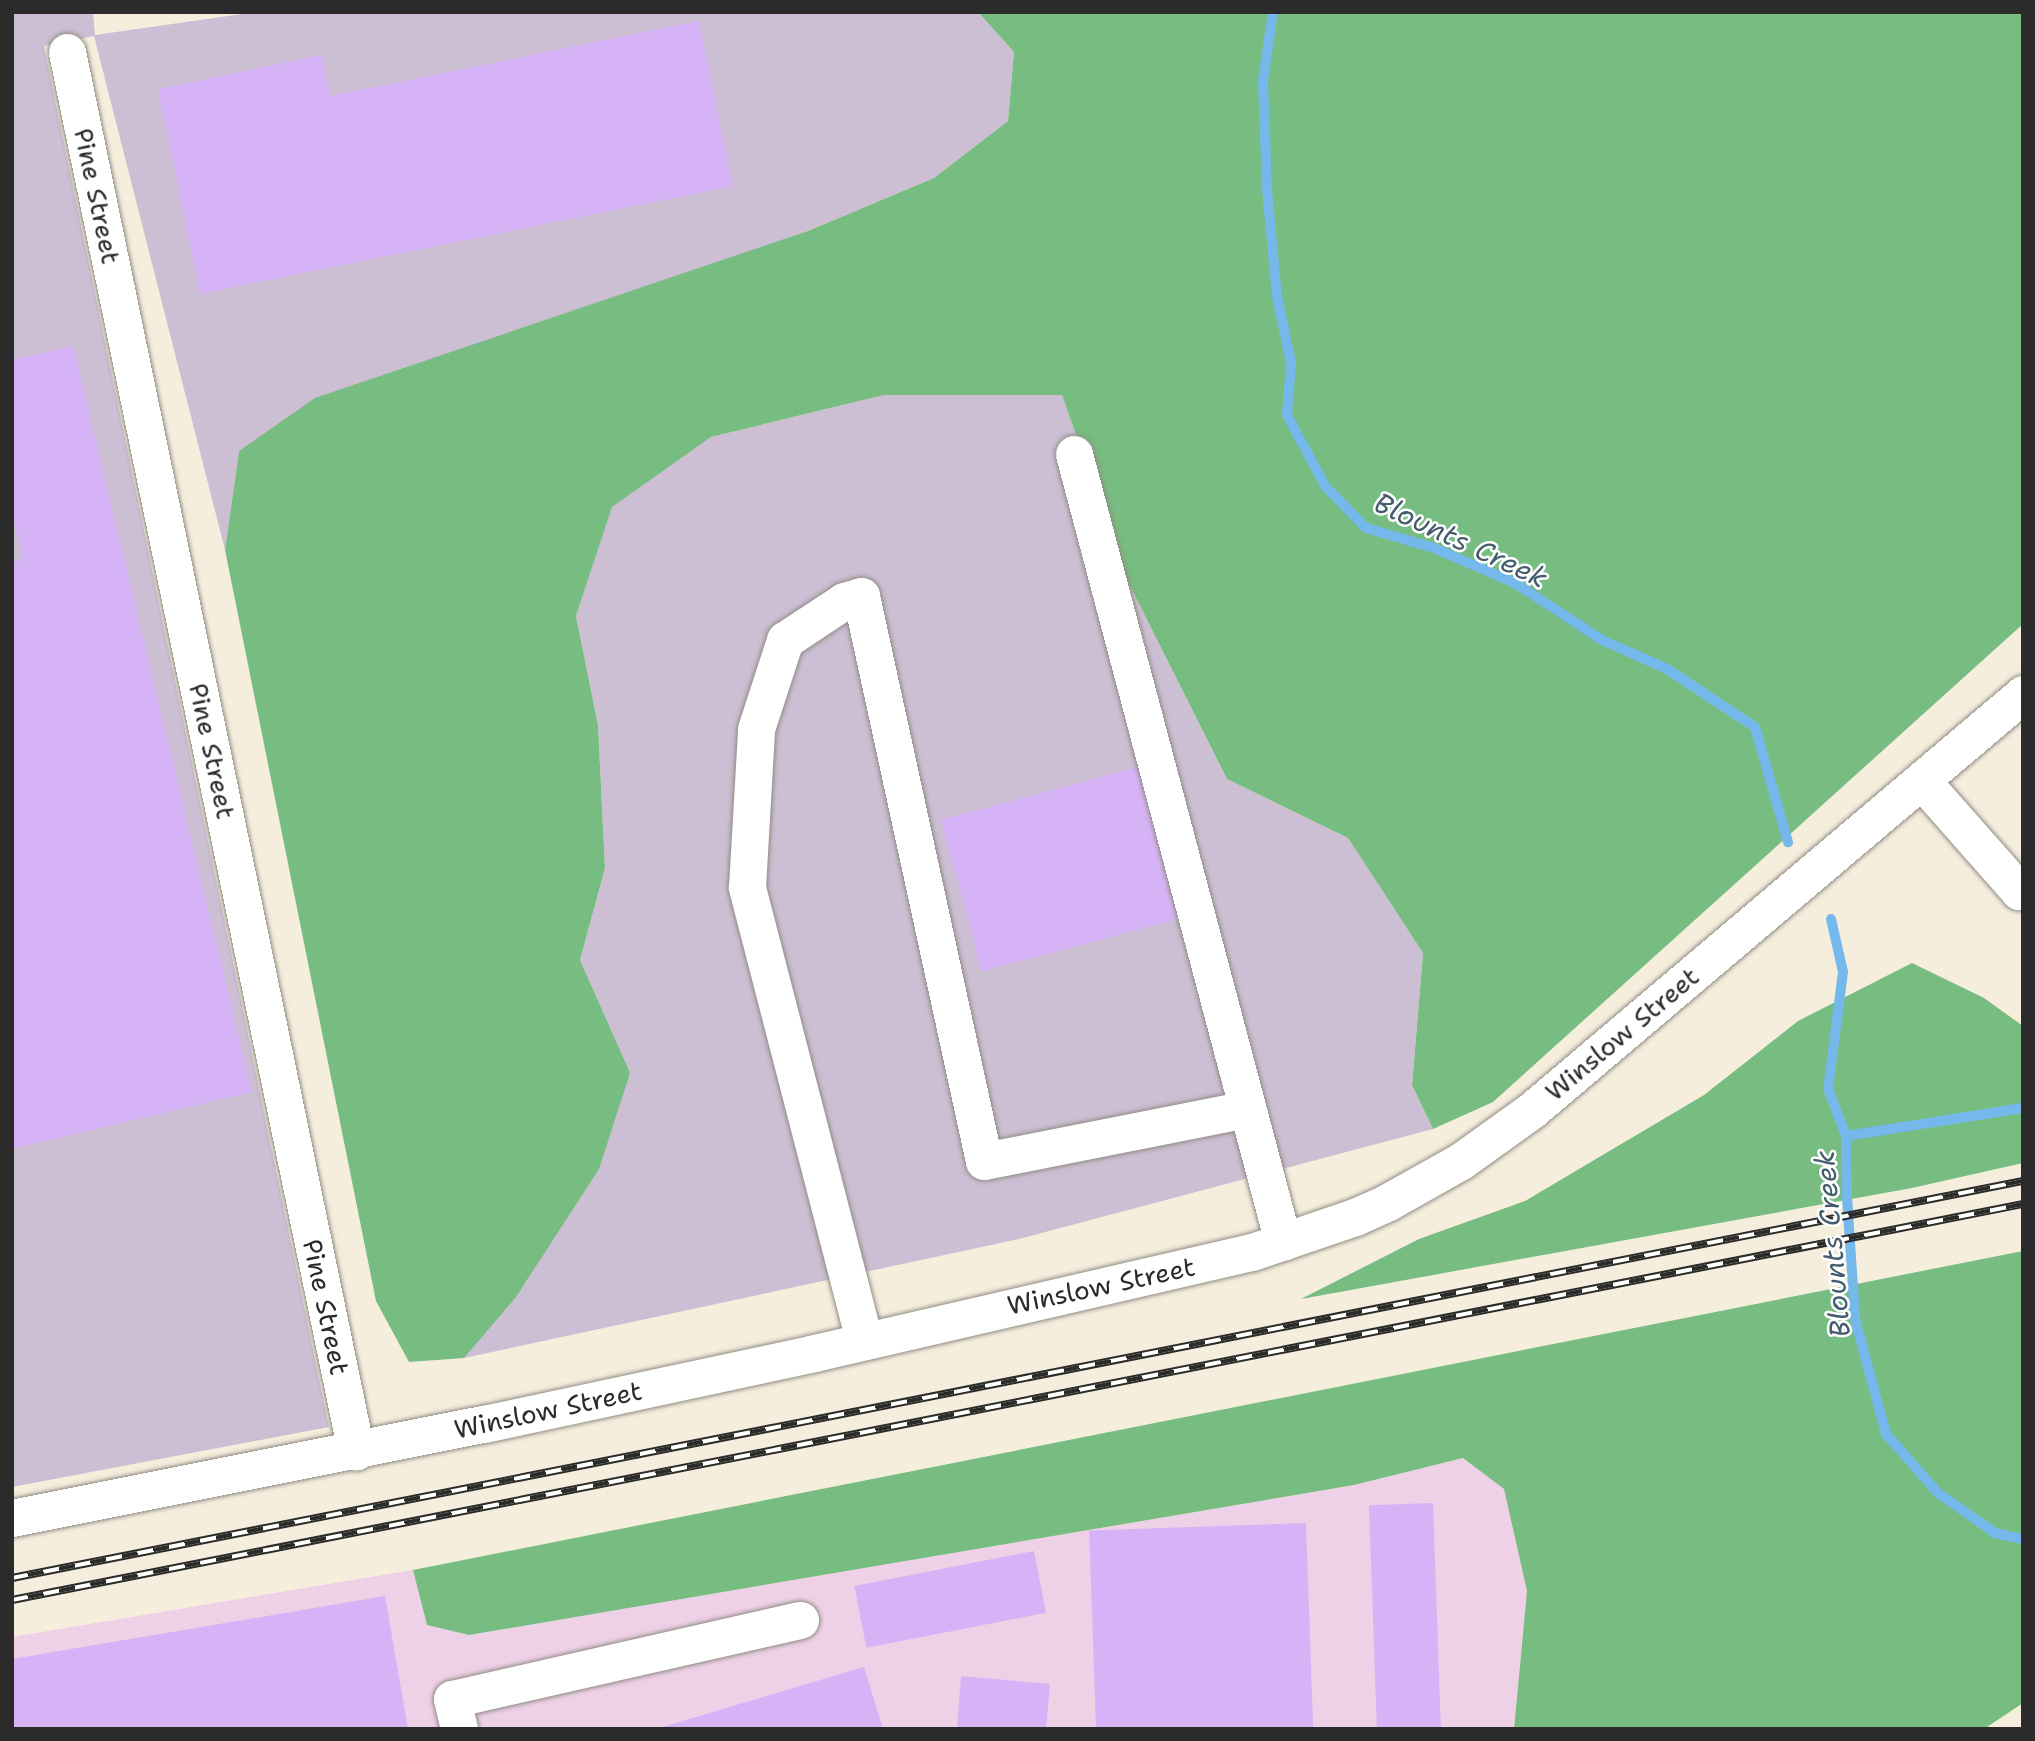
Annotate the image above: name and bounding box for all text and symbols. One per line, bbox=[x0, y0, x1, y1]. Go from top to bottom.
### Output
street label: Pine Street bbox=[67, 125, 127, 267]
water label: Blounts Creek bbox=[1369, 485, 1553, 595]
street label: Pine Street bbox=[182, 680, 242, 822]
street label: Winslow Street bbox=[1539, 961, 1705, 1107]
water label: Blounts Creek bbox=[1807, 1149, 1857, 1339]
street label: Pine Street bbox=[296, 1236, 356, 1378]
street label: Winslow Street bbox=[1004, 1251, 1198, 1321]
street label: Winslow Street bbox=[451, 1375, 645, 1445]

